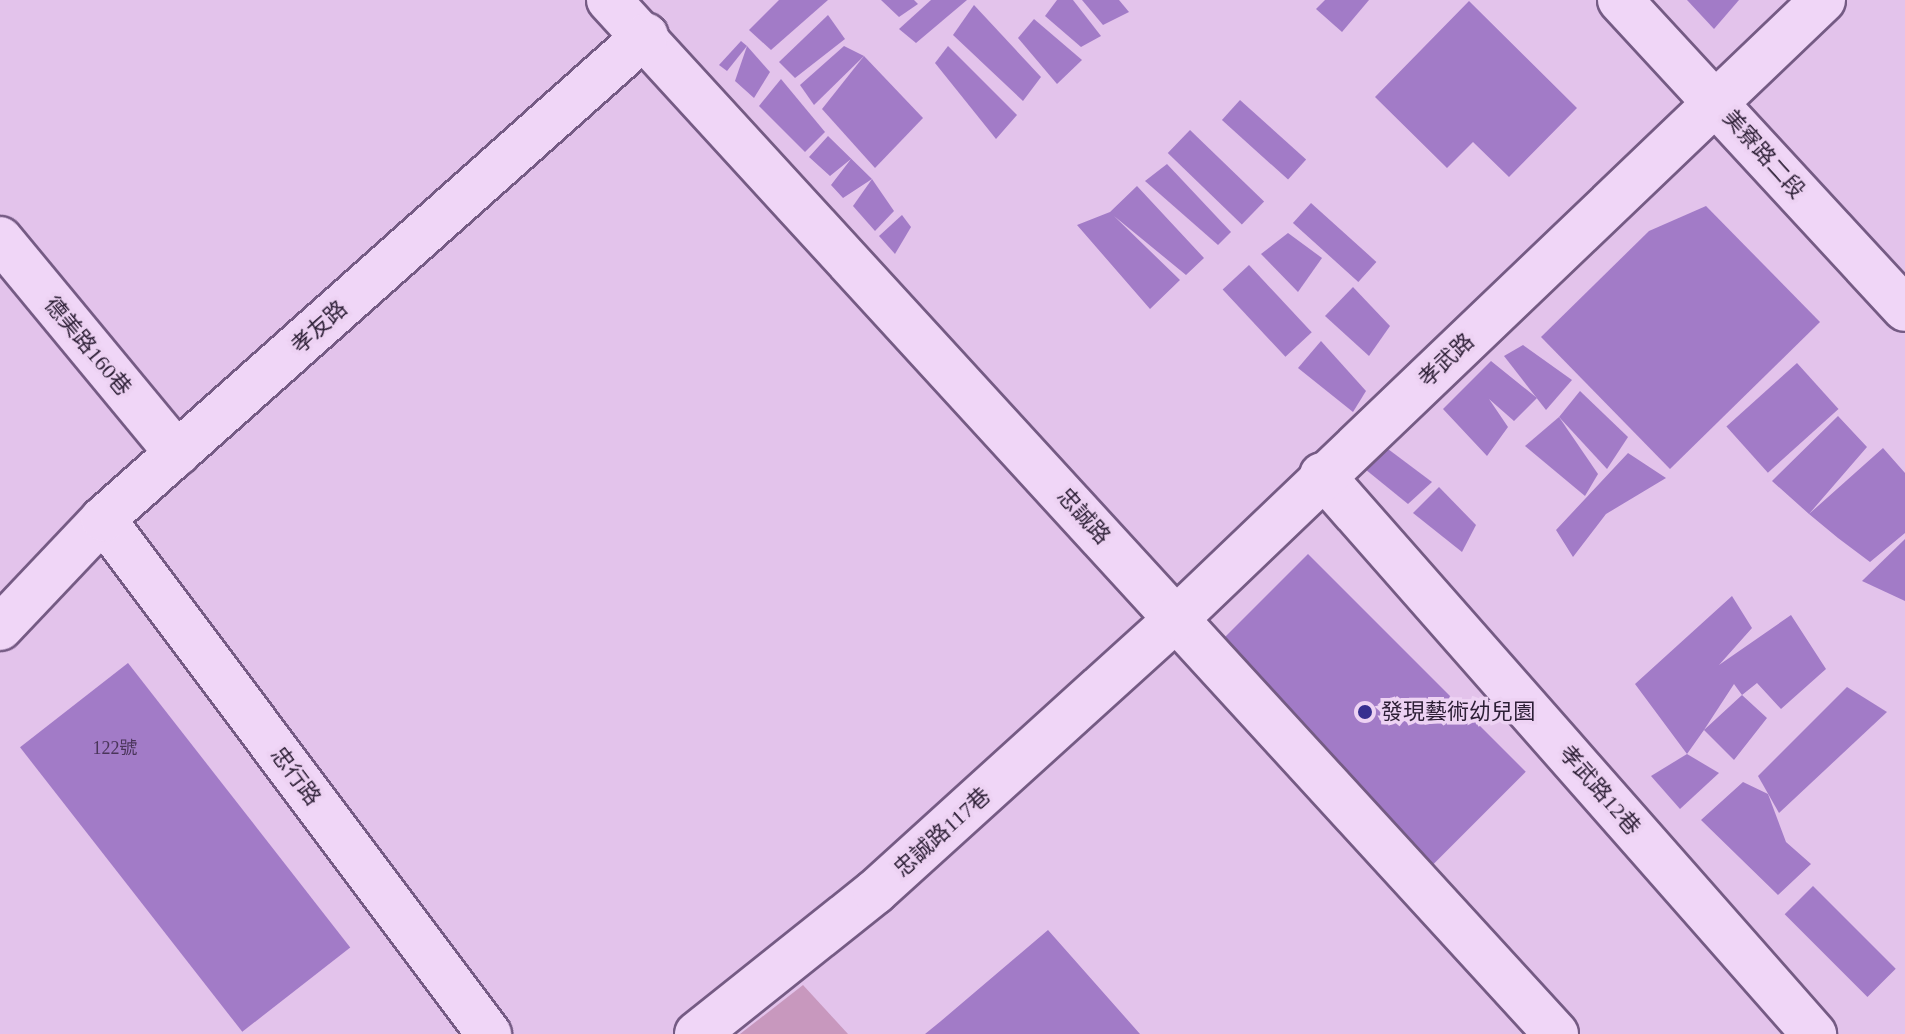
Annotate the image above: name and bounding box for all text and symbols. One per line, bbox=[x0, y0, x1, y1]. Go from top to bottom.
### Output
street label: 美寮路二段 bbox=[1717, 104, 1811, 204]
street label: 德美路160巷 bbox=[39, 291, 137, 401]
street label: 孝友路 bbox=[286, 295, 352, 359]
street label: 孝武路 bbox=[1413, 328, 1479, 392]
street label: 忠誠路 bbox=[1052, 483, 1116, 549]
place label: 發現藝術幼兒園 bbox=[1381, 699, 1535, 725]
marker: 發現藝術幼兒園 bbox=[1356, 703, 1374, 721]
house number: 122號 bbox=[93, 737, 137, 759]
street label: 孝武路12巷 bbox=[1554, 740, 1646, 840]
street label: 忠行路 bbox=[266, 742, 326, 810]
street label: 忠誠路117巷 bbox=[889, 782, 995, 882]

